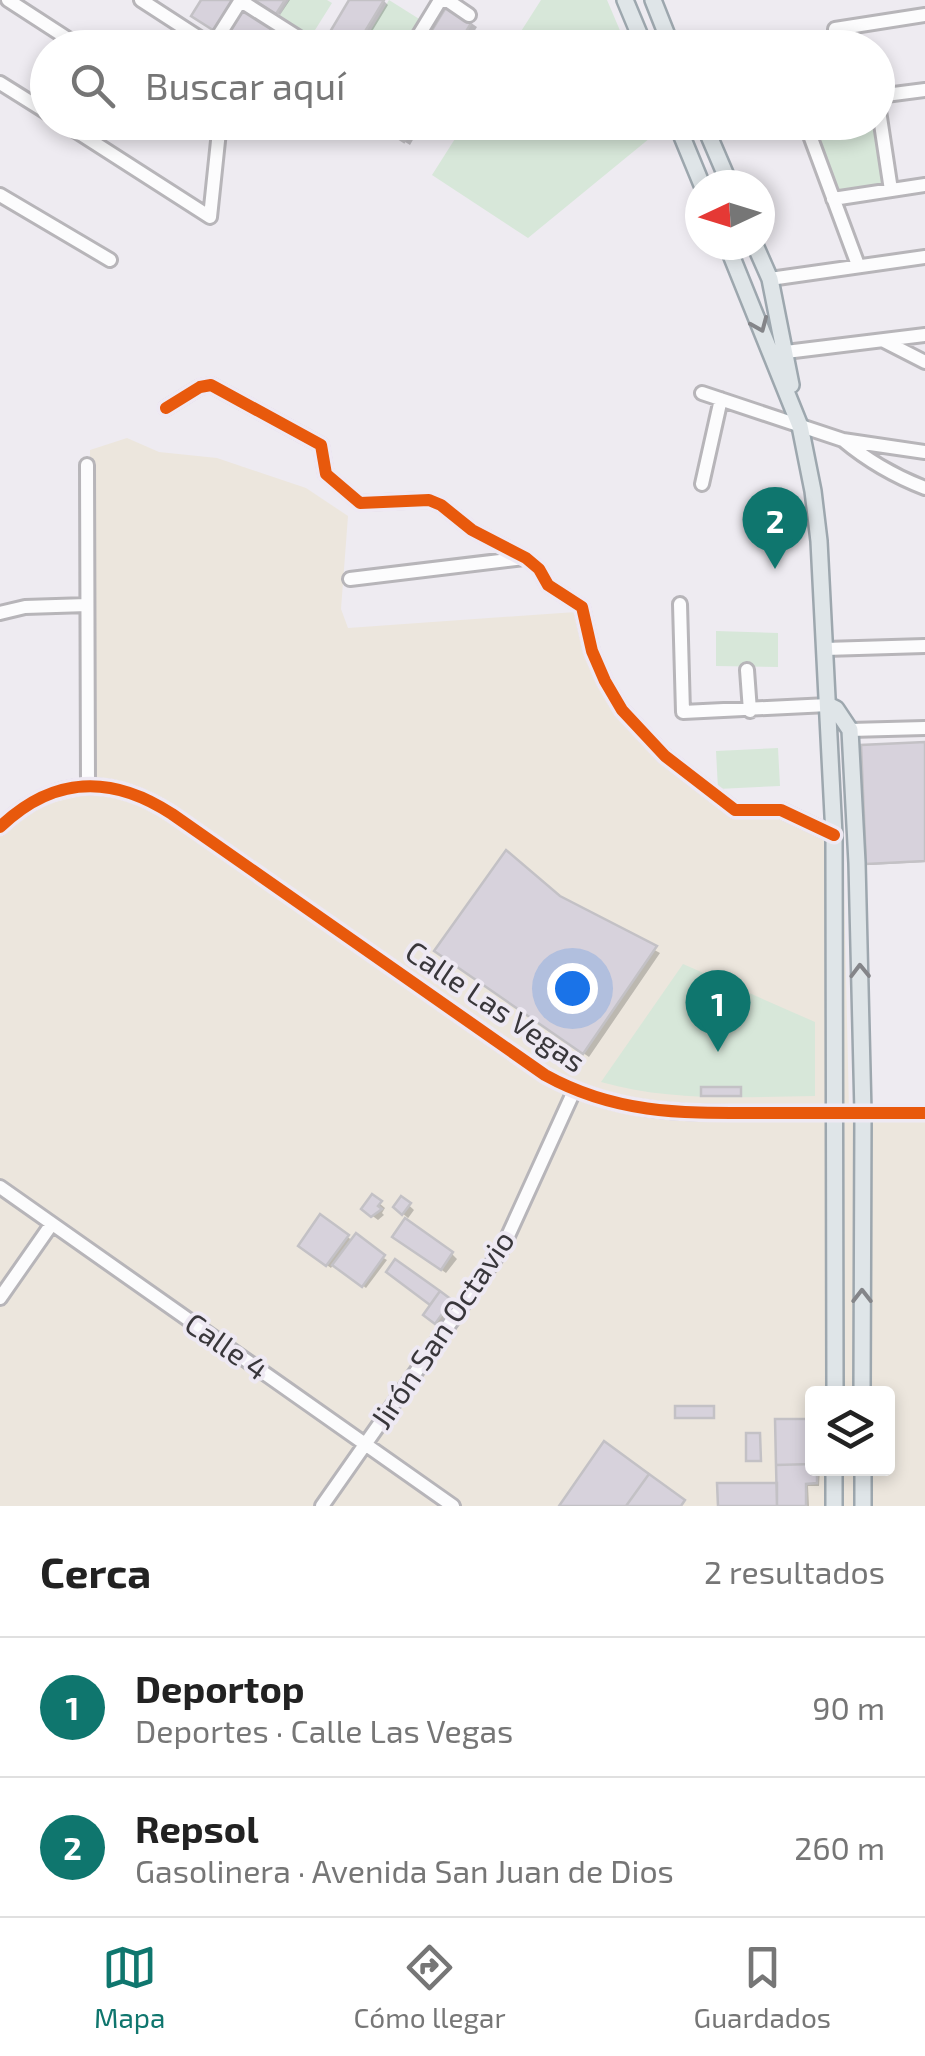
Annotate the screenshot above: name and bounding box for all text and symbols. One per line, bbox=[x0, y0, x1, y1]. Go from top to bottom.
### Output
search box bbox=[30, 30, 895, 140]
icon: search bbox=[65, 58, 120, 113]
text: Buscar aquí bbox=[145, 62, 346, 108]
north arrow bbox=[685, 170, 775, 260]
one-way arrow bbox=[748, 314, 768, 332]
pin: 2 bbox=[742, 486, 808, 569]
street label: Calle Las Vegas bbox=[399, 932, 593, 1079]
your location bbox=[547, 963, 598, 1014]
one-way arrow bbox=[849, 963, 870, 979]
pin: 1 bbox=[686, 970, 750, 1052]
street label: Jirón San Octavio bbox=[362, 1223, 521, 1435]
one-way arrow bbox=[851, 1288, 873, 1304]
street label: Calle 4 bbox=[179, 1304, 275, 1387]
map controls bbox=[805, 1386, 895, 1476]
button: layers bbox=[805, 1386, 895, 1476]
text: Cerca bbox=[40, 1546, 151, 1596]
text: 2 resultados bbox=[704, 1552, 885, 1590]
text: Deportop bbox=[135, 1665, 305, 1711]
text: 1 bbox=[66, 1688, 79, 1726]
text: 90 m bbox=[812, 1688, 885, 1726]
text: Deportes · Calle Las Vegas bbox=[135, 1711, 513, 1749]
text: Repsol bbox=[135, 1805, 259, 1851]
text: 2 bbox=[63, 1828, 82, 1866]
text: 260 m bbox=[794, 1828, 885, 1866]
text: Gasolinera · Avenida San Juan de Dios bbox=[135, 1851, 674, 1889]
tab: Mapa bbox=[94, 1940, 165, 2034]
tab: Cómo llegar bbox=[353, 1940, 506, 2034]
tab: Guardados bbox=[694, 1940, 831, 2034]

